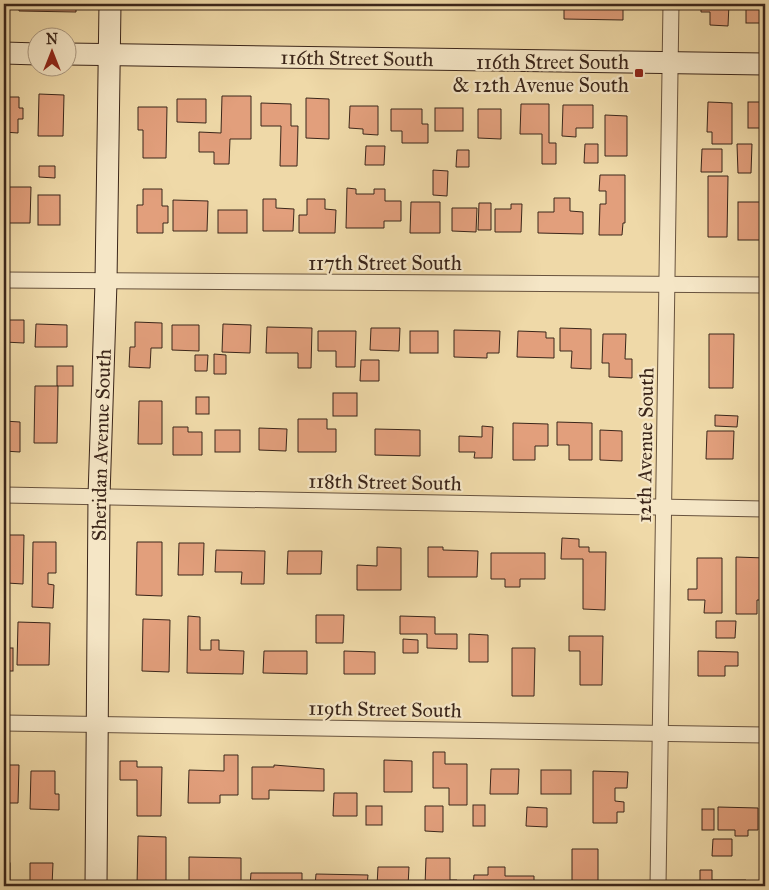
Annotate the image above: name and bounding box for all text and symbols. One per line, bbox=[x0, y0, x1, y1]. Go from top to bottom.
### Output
north arrow bbox=[28, 28, 78, 78]
text: N bbox=[46, 31, 58, 48]
street label: 116th Street South bbox=[280, 45, 434, 71]
place label: 116th Street South & 12th Avenue South bbox=[453, 50, 629, 97]
marker: 116th Street South & 12th Avenue South bbox=[633, 67, 645, 79]
street label: 117th Street South bbox=[308, 251, 462, 275]
street label: Sheridan Avenue South bbox=[87, 348, 116, 541]
street label: 12th Avenue South bbox=[632, 367, 658, 523]
street label: 118th Street South bbox=[308, 469, 462, 495]
street label: 119th Street South bbox=[308, 696, 462, 722]

